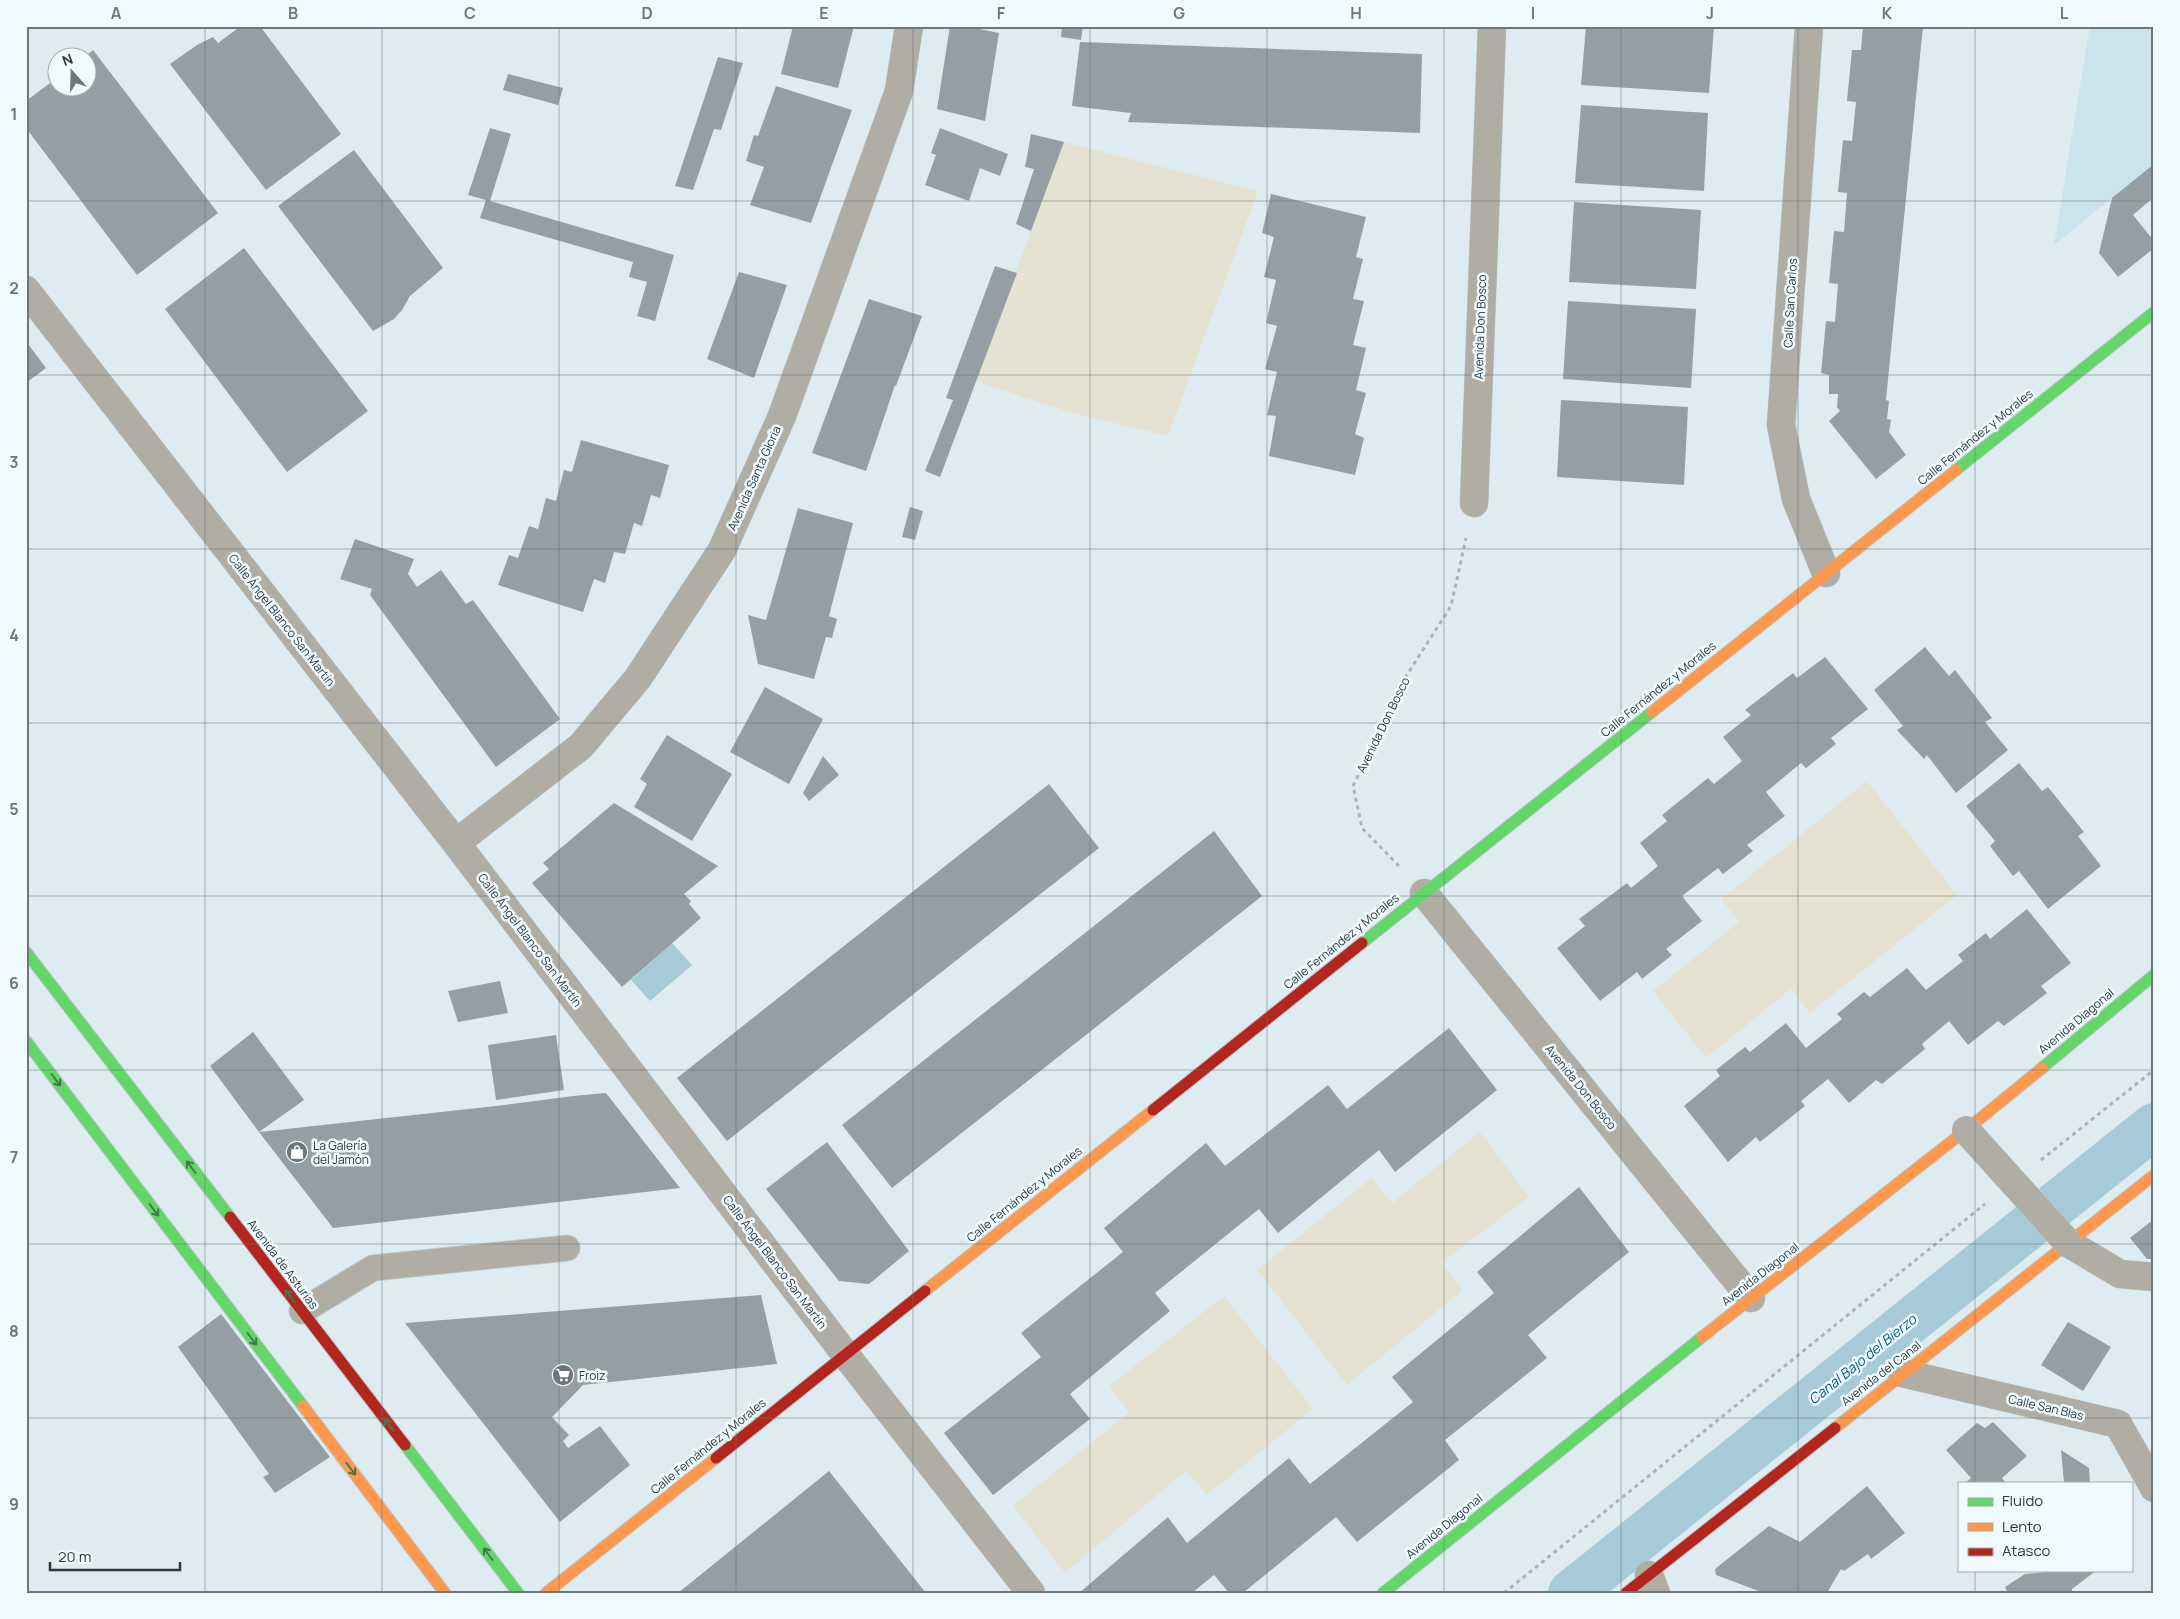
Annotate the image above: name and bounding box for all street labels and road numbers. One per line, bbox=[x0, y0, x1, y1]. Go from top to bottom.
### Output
street label: Calle San Carlos bbox=[1779, 258, 1801, 348]
street label: Avenida Don Bosco bbox=[1470, 274, 1490, 380]
street label: Calle Fernández y Morales bbox=[1914, 385, 2036, 489]
street label: Avenida Santa Gloria bbox=[723, 423, 785, 533]
street label: Calle Ángel Blanco San Martín bbox=[225, 550, 339, 690]
street label: Calle Fernández y Morales bbox=[1597, 637, 1719, 741]
street label: Avenida Don Bosco bbox=[1352, 674, 1414, 776]
street label: Calle Ángel Blanco San Martín bbox=[474, 870, 586, 1010]
street label: Calle Fernández y Morales bbox=[1280, 889, 1402, 993]
street label: Avenida Diagonal bbox=[2034, 984, 2118, 1058]
street label: Avenida Don Bosco bbox=[1541, 1041, 1621, 1133]
street label: Calle Fernández y Morales bbox=[963, 1142, 1085, 1246]
street label: Calle Ángel Blanco San Martín bbox=[719, 1192, 831, 1332]
street label: Avenida de Asturias bbox=[244, 1216, 322, 1312]
street label: Avenida Diagonal bbox=[1718, 1238, 1802, 1310]
street label: Avenida del Canal bbox=[1838, 1336, 1924, 1410]
street label: Calle San Blas bbox=[2007, 1390, 2085, 1424]
street label: Calle Fernández y Morales bbox=[647, 1394, 769, 1498]
street label: Avenida Diagonal bbox=[1402, 1490, 1486, 1562]

